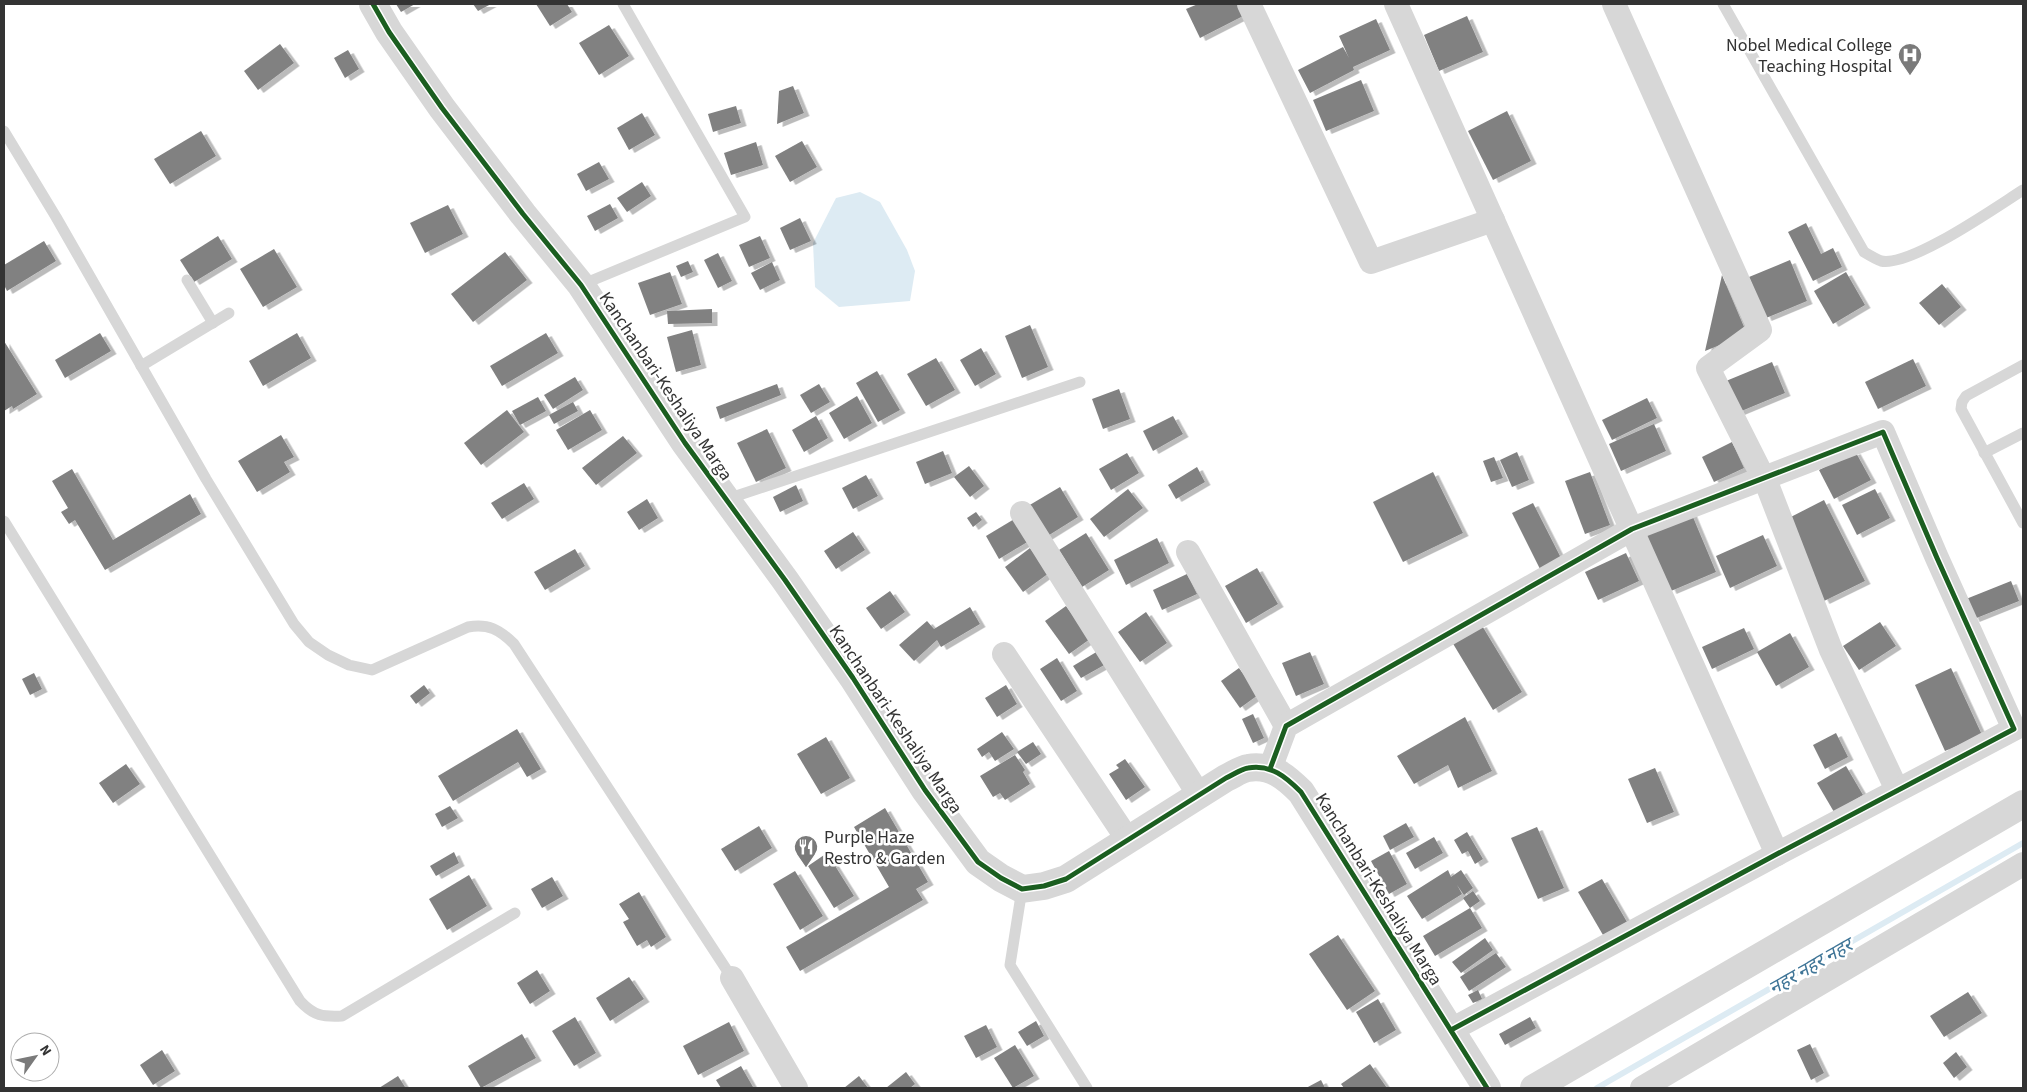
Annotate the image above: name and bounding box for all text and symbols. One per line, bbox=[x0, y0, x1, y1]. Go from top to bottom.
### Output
place label: Nobel Medical College Teaching Hospital bbox=[1726, 33, 1892, 79]
hospital icon: Nobel Medical College Teaching Hospital bbox=[1897, 42, 1923, 76]
street label: Kanchanbari-Keshaliya Marga bbox=[593, 287, 738, 486]
street label: Kanchanbari-Keshaliya Marga bbox=[823, 620, 968, 819]
street label: Kanchanbari-Keshaliya Marga bbox=[1309, 788, 1448, 990]
place label: Purple Haze Restro & Garden bbox=[824, 825, 945, 871]
restaurant icon: Purple Haze Restro & Garden bbox=[793, 834, 819, 868]
water label: नहर नहर नहर bbox=[1764, 930, 1861, 1002]
north arrow bbox=[10, 1032, 60, 1082]
text: N bbox=[34, 1041, 56, 1060]

